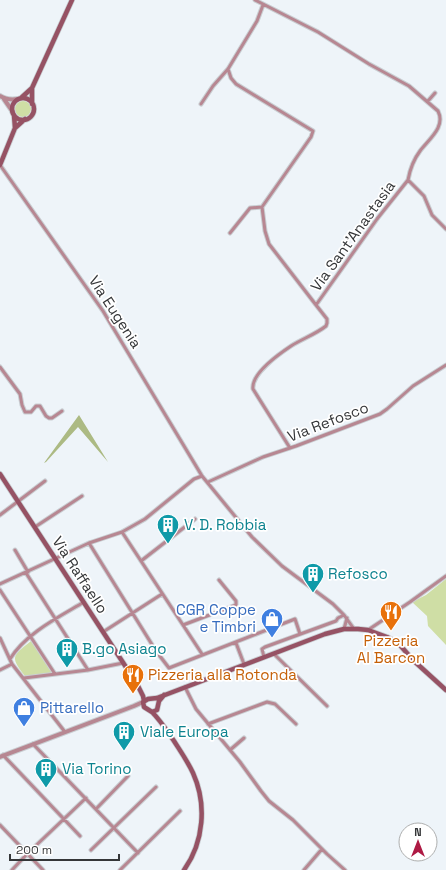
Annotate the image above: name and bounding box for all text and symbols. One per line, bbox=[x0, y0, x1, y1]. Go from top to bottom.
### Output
street label: Via Sant'Anastasia bbox=[306, 176, 399, 295]
street label: Via Eugenia bbox=[85, 272, 146, 352]
street label: Via Refosco bbox=[285, 397, 371, 446]
building icon: V. D. Robbia bbox=[155, 512, 181, 545]
place label: V. D. Robbia bbox=[184, 515, 267, 534]
street label: Via Raffaello bbox=[48, 533, 112, 617]
building icon: Refosco bbox=[300, 561, 326, 594]
place label: Refosco bbox=[328, 564, 388, 583]
restaurant icon: Pizzeria Al Barcon bbox=[378, 599, 404, 632]
place label: CGR Coppe e Timbri bbox=[176, 600, 256, 636]
shop icon: CGR Coppe e Timbri bbox=[259, 606, 285, 639]
place label: Pizzeria Al Barcon bbox=[357, 631, 425, 667]
building icon: B.go Asiago bbox=[54, 636, 80, 669]
place label: B.go Asiago bbox=[82, 639, 167, 658]
restaurant icon: Pizzeria alla Rotonda bbox=[120, 662, 146, 695]
place label: Pizzeria alla Rotonda bbox=[148, 665, 297, 684]
shop icon: Pittarello bbox=[11, 695, 37, 728]
place label: Pittarello bbox=[40, 698, 104, 717]
building icon: Viale Europa bbox=[111, 719, 137, 752]
place label: Viale Europa bbox=[140, 722, 229, 741]
building icon: Via Torino bbox=[33, 756, 59, 789]
place label: Via Torino bbox=[62, 759, 131, 778]
north arrow bbox=[398, 822, 438, 862]
text: N bbox=[414, 825, 422, 839]
scale bar bbox=[10, 836, 119, 862]
text: 200 m bbox=[16, 842, 52, 858]

